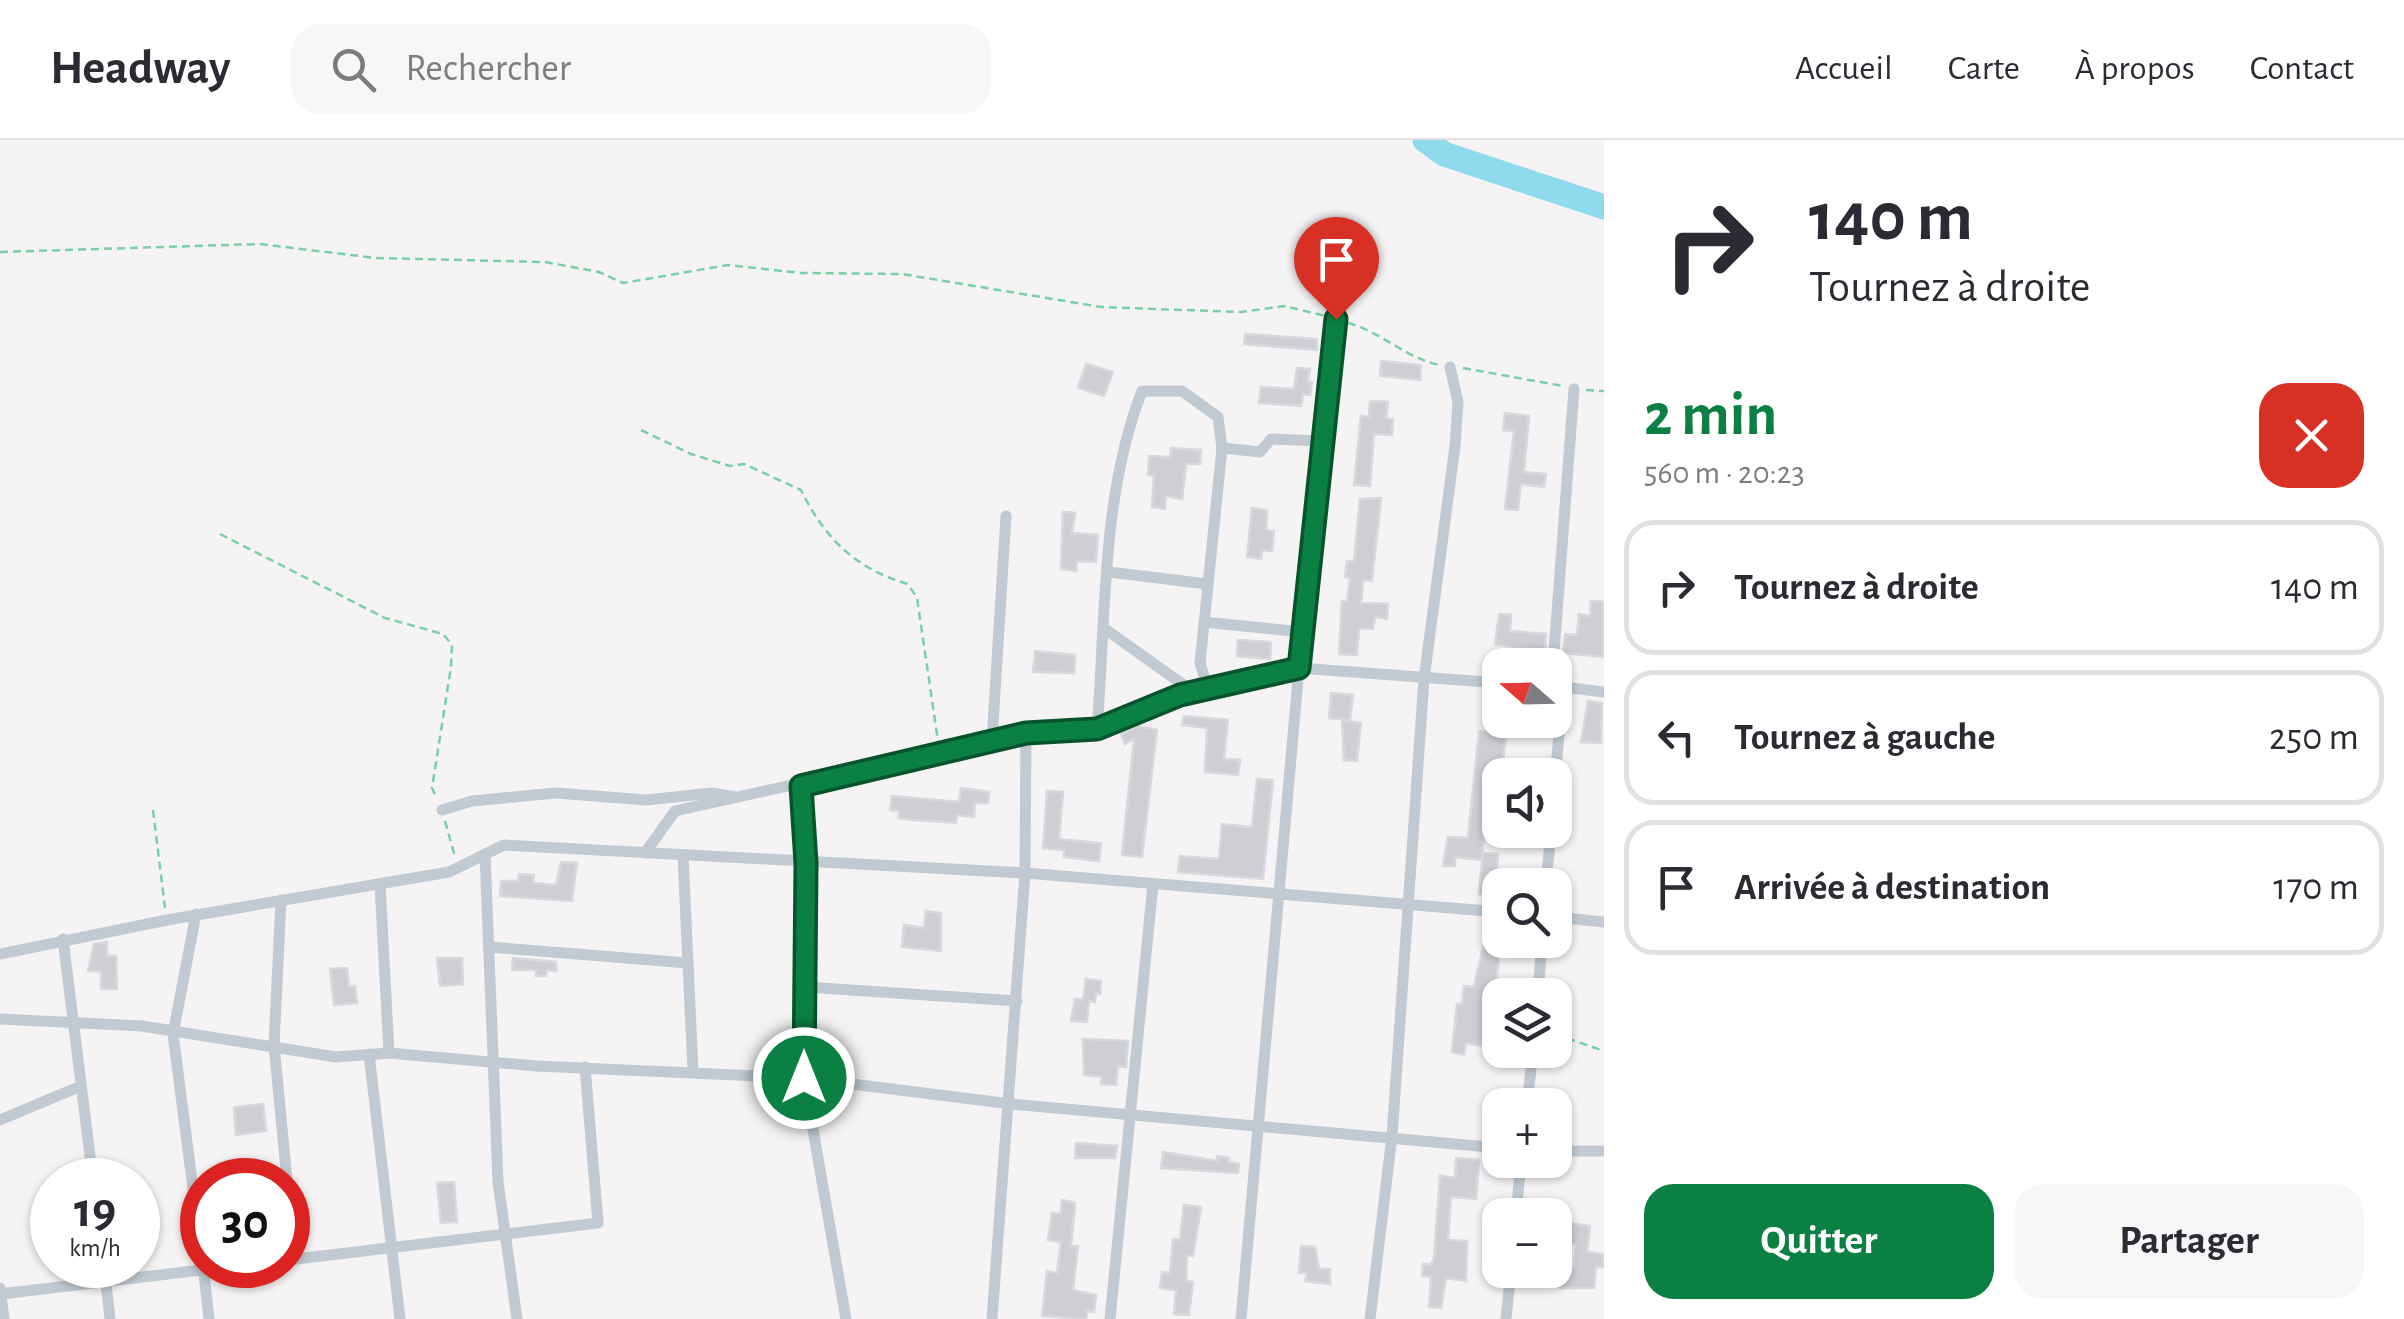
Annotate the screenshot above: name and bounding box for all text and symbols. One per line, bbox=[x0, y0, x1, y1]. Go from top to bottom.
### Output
search box bbox=[291, 24, 991, 114]
icon: search bbox=[326, 42, 381, 97]
text: Headway bbox=[50, 45, 231, 93]
text: Rechercher bbox=[406, 50, 571, 88]
text: Accueil bbox=[1795, 51, 1893, 86]
text: Carte bbox=[1948, 51, 2020, 86]
text: À propos bbox=[2075, 51, 2195, 86]
text: Contact bbox=[2250, 51, 2354, 86]
icon: right bbox=[1644, 180, 1774, 310]
text: 140 m bbox=[1809, 183, 1973, 253]
pin bbox=[1294, 217, 1379, 320]
icon: arrive bbox=[1309, 232, 1364, 287]
text: Tournez à droite bbox=[1809, 265, 2091, 310]
button: close bbox=[2259, 383, 2364, 488]
text: 2 min bbox=[1644, 386, 1777, 446]
text: 560 m · 20:23 bbox=[1644, 457, 1805, 489]
icon: right bbox=[1649, 560, 1704, 615]
text: Tournez à droite bbox=[1734, 569, 1979, 607]
text: 140 m bbox=[2271, 569, 2359, 607]
north arrow bbox=[1482, 648, 1572, 738]
map controls bbox=[1482, 648, 1572, 1288]
icon: left bbox=[1649, 710, 1704, 765]
text: Tournez à gauche bbox=[1734, 719, 1996, 757]
text: 250 m bbox=[2269, 719, 2359, 757]
button: sound bbox=[1482, 758, 1572, 848]
icon: arrive bbox=[1649, 860, 1704, 915]
button: search bbox=[1482, 868, 1572, 958]
text: Arrivée à destination bbox=[1734, 869, 2050, 907]
text: 170 m bbox=[2273, 869, 2359, 907]
button: layers bbox=[1482, 978, 1572, 1068]
position arrow bbox=[752, 1026, 856, 1130]
button: + bbox=[1482, 1088, 1572, 1178]
speed limit sign: 30 bbox=[180, 1158, 310, 1288]
button: Quitter bbox=[1644, 1184, 1994, 1299]
button: Partager bbox=[2014, 1184, 2364, 1299]
text: 19 bbox=[74, 1186, 116, 1236]
button: − bbox=[1482, 1198, 1572, 1288]
text: km/h bbox=[69, 1236, 121, 1261]

